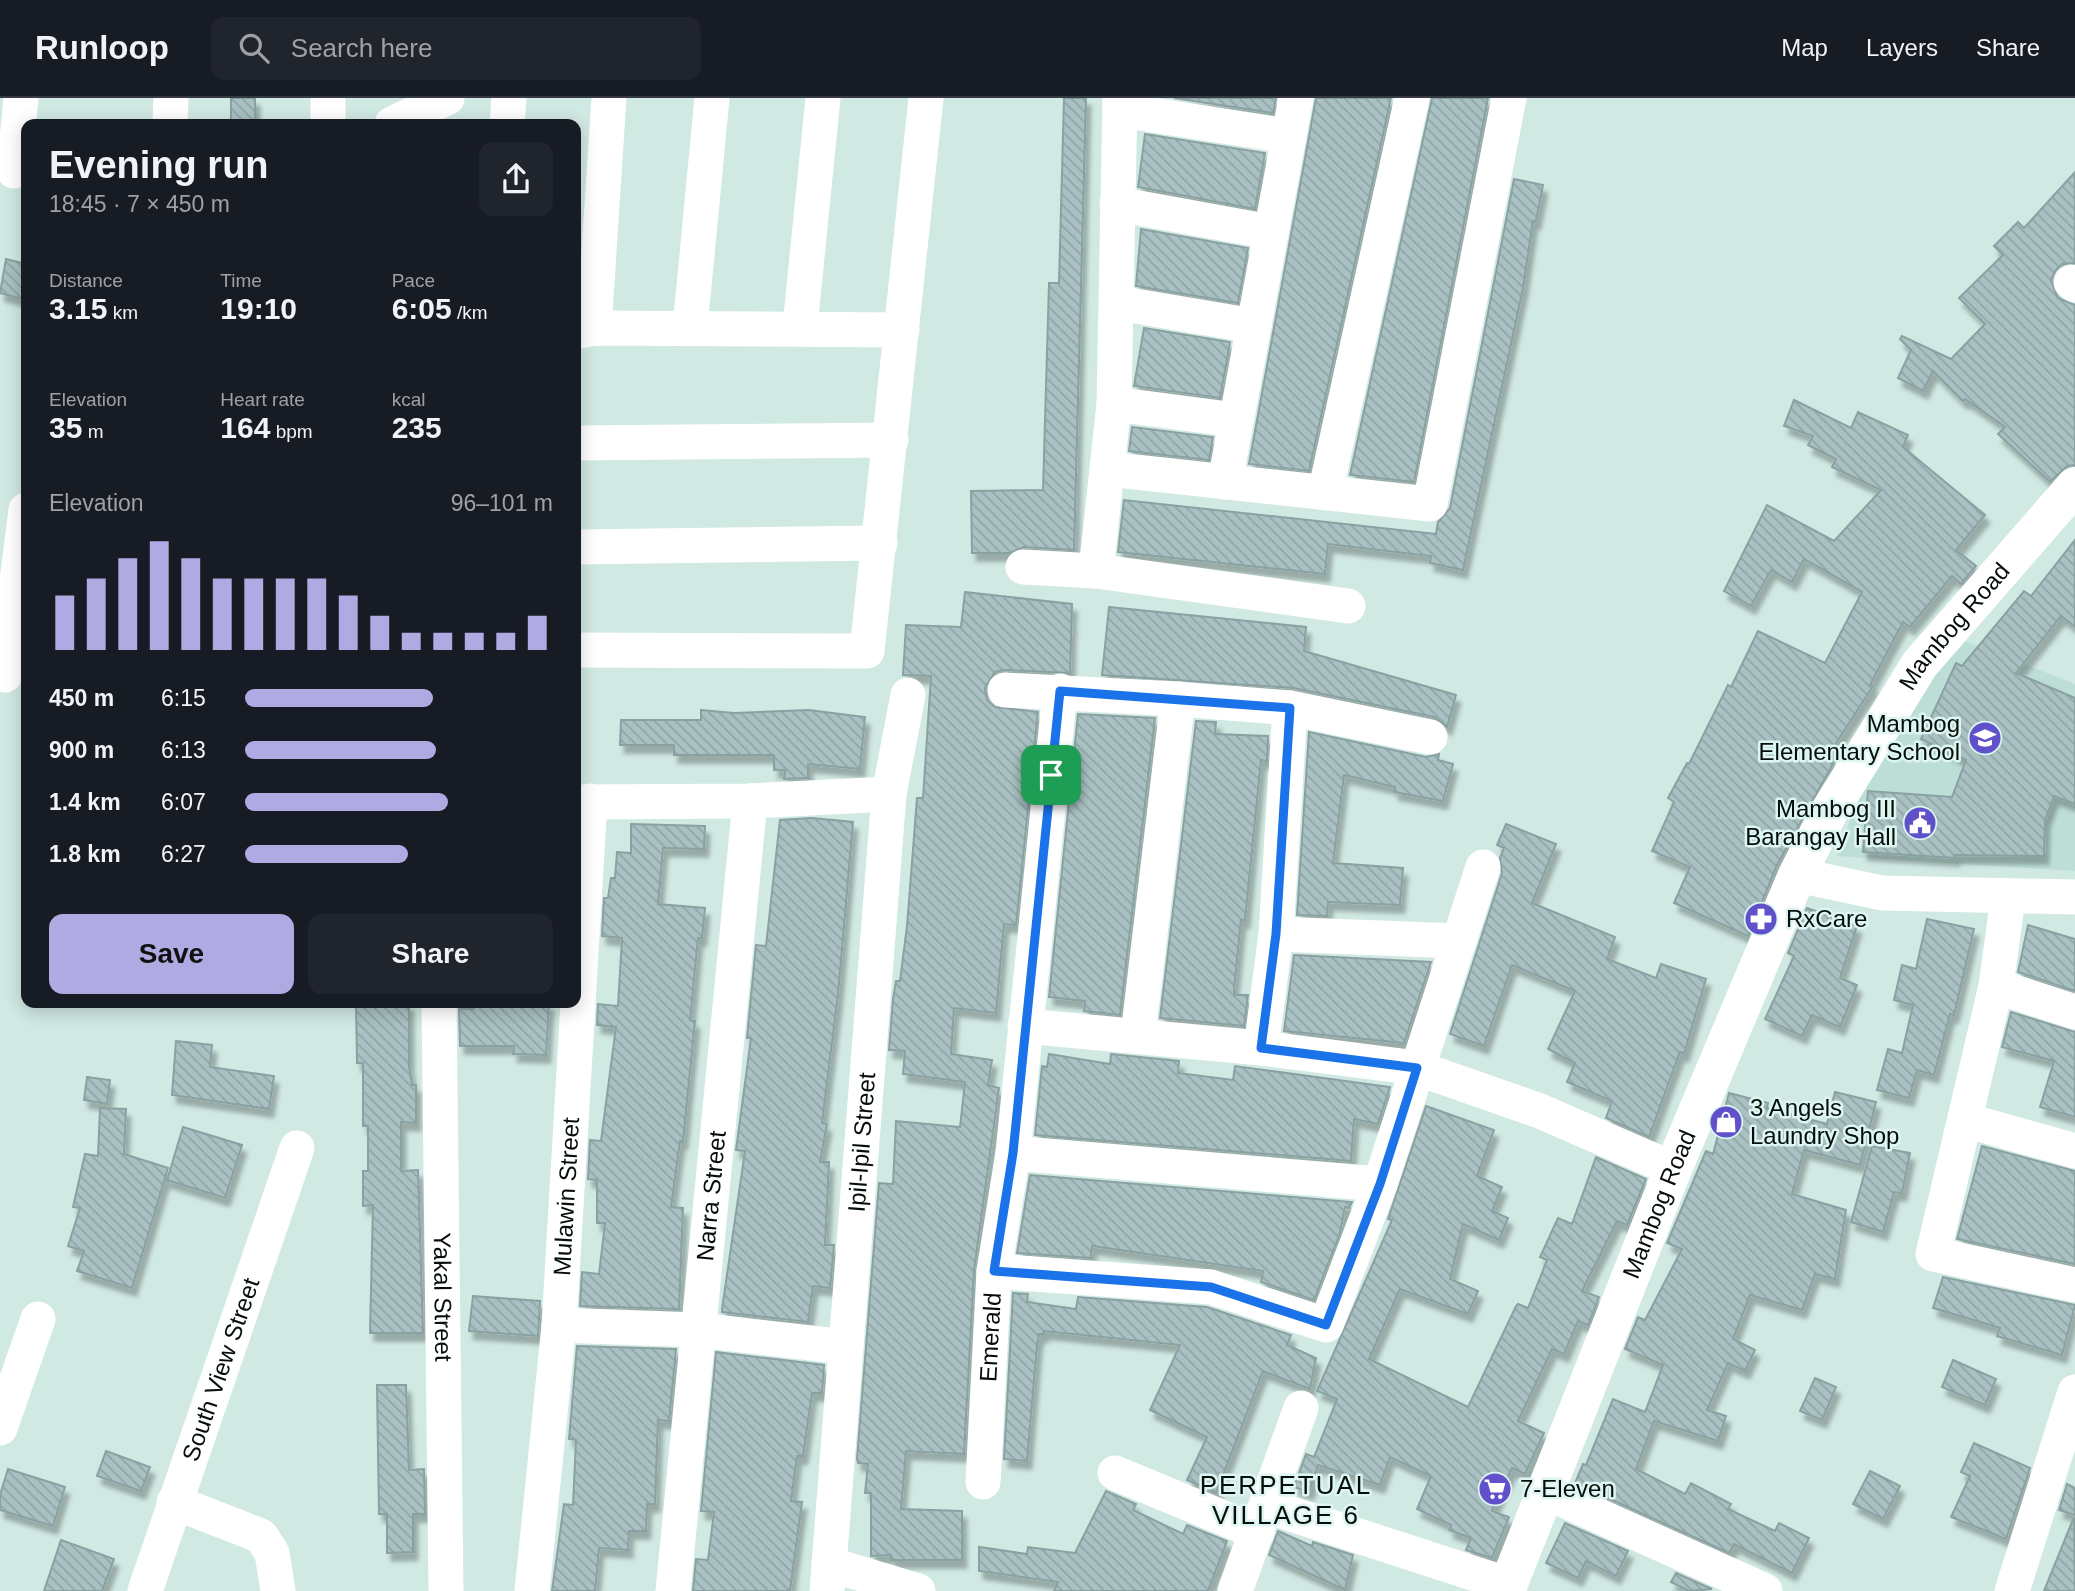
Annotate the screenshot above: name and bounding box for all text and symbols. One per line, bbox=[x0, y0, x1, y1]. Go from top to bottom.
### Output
search box bbox=[211, 17, 701, 80]
text: Runloop bbox=[35, 29, 169, 66]
icon: search bbox=[235, 29, 273, 67]
text: Search here bbox=[291, 33, 432, 63]
text: Map bbox=[1781, 34, 1828, 61]
text: Layers bbox=[1866, 34, 1938, 61]
text: Share bbox=[1976, 34, 2040, 61]
button: share bbox=[479, 142, 553, 216]
text: Evening run bbox=[49, 144, 269, 186]
text: 18:45 · 7 × 450 m bbox=[49, 191, 230, 217]
text: Distance bbox=[49, 270, 123, 291]
text: Time bbox=[220, 270, 262, 291]
text: Pace bbox=[392, 270, 435, 291]
text: 3.15 bbox=[49, 292, 107, 325]
text: 19:10 bbox=[220, 292, 297, 325]
text: 6:05 bbox=[392, 292, 452, 325]
text: km bbox=[107, 302, 138, 323]
text: /km bbox=[452, 302, 488, 323]
text: Elevation bbox=[49, 389, 127, 410]
text: Heart rate bbox=[220, 389, 305, 410]
text: kcal bbox=[392, 389, 425, 410]
text: 35 bbox=[49, 411, 82, 444]
text: 164 bbox=[220, 411, 270, 444]
text: 235 bbox=[392, 411, 442, 444]
text: m bbox=[82, 421, 103, 442]
text: bpm bbox=[270, 421, 313, 442]
text: Elevation bbox=[49, 490, 144, 516]
text: 96–101 m bbox=[451, 490, 553, 516]
street label: Mambog Road bbox=[1893, 557, 2015, 695]
text: 450 m bbox=[49, 685, 114, 711]
text: 6:15 bbox=[161, 685, 206, 711]
place label: Mambog Elementary School bbox=[1759, 710, 1960, 765]
school or university icon: Mambog Elementary School bbox=[1966, 719, 2004, 757]
text: 900 m bbox=[49, 737, 114, 763]
text: 6:13 bbox=[161, 737, 206, 763]
pin bbox=[1021, 745, 1081, 805]
icon: arrive bbox=[1032, 756, 1070, 794]
text: 1.4 km bbox=[49, 789, 121, 815]
text: 6:07 bbox=[161, 789, 206, 815]
place label: Mambog III Barangay Hall bbox=[1745, 795, 1896, 850]
public building icon: Mambog III Barangay Hall bbox=[1901, 804, 1939, 842]
text: 1.8 km bbox=[49, 841, 121, 867]
text: 6:27 bbox=[161, 841, 206, 867]
pharmacy icon: RxCare bbox=[1742, 900, 1780, 938]
place label: RxCare bbox=[1786, 905, 1867, 932]
button: Save bbox=[49, 914, 294, 994]
button: Share bbox=[308, 914, 553, 994]
street label: Ipil-Ipil Street bbox=[843, 1071, 880, 1213]
place label: 3 Angels Laundry Shop bbox=[1750, 1094, 1899, 1149]
shop icon: 3 Angels Laundry Shop bbox=[1707, 1103, 1745, 1141]
street label: Mulawin Street bbox=[548, 1116, 584, 1277]
street label: Mambog Road bbox=[1617, 1126, 1701, 1282]
street label: Narra Street bbox=[691, 1129, 731, 1262]
street label: Yakal Street bbox=[429, 1232, 457, 1362]
street label: South View Street bbox=[177, 1274, 264, 1465]
street label: Emerald bbox=[974, 1292, 1006, 1383]
district label: PERPETUAL VILLAGE 6 bbox=[1200, 1470, 1372, 1530]
supermarket icon: 7-Eleven bbox=[1476, 1470, 1514, 1508]
place label: 7-Eleven bbox=[1520, 1475, 1615, 1502]

